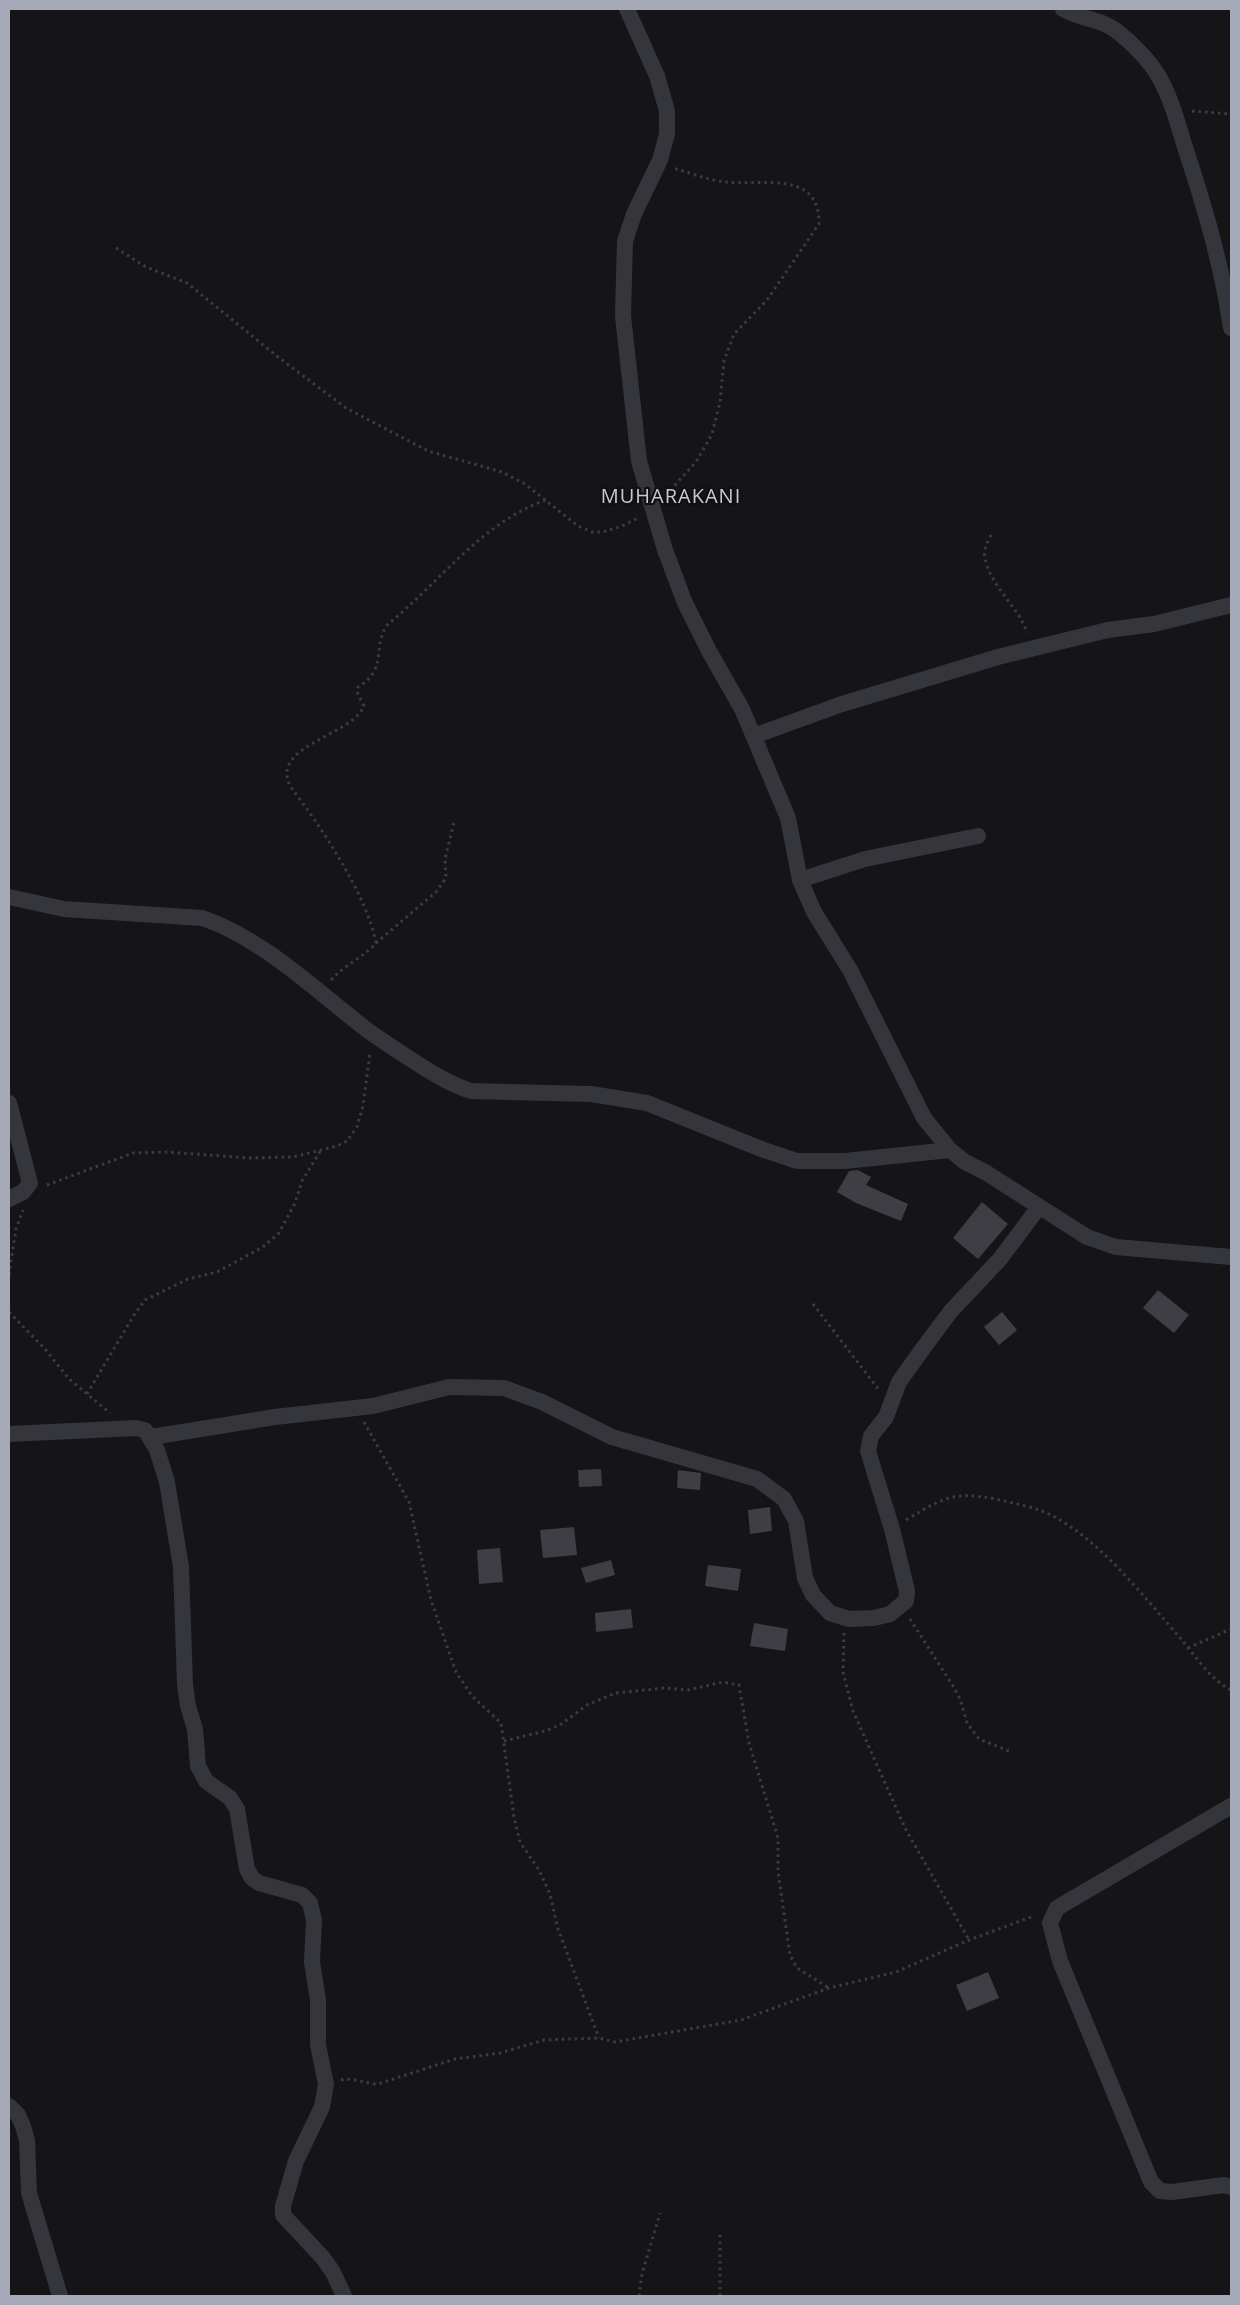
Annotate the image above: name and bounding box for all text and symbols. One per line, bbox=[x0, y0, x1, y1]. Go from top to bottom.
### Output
district label: MUHARAKANI bbox=[601, 482, 741, 509]

